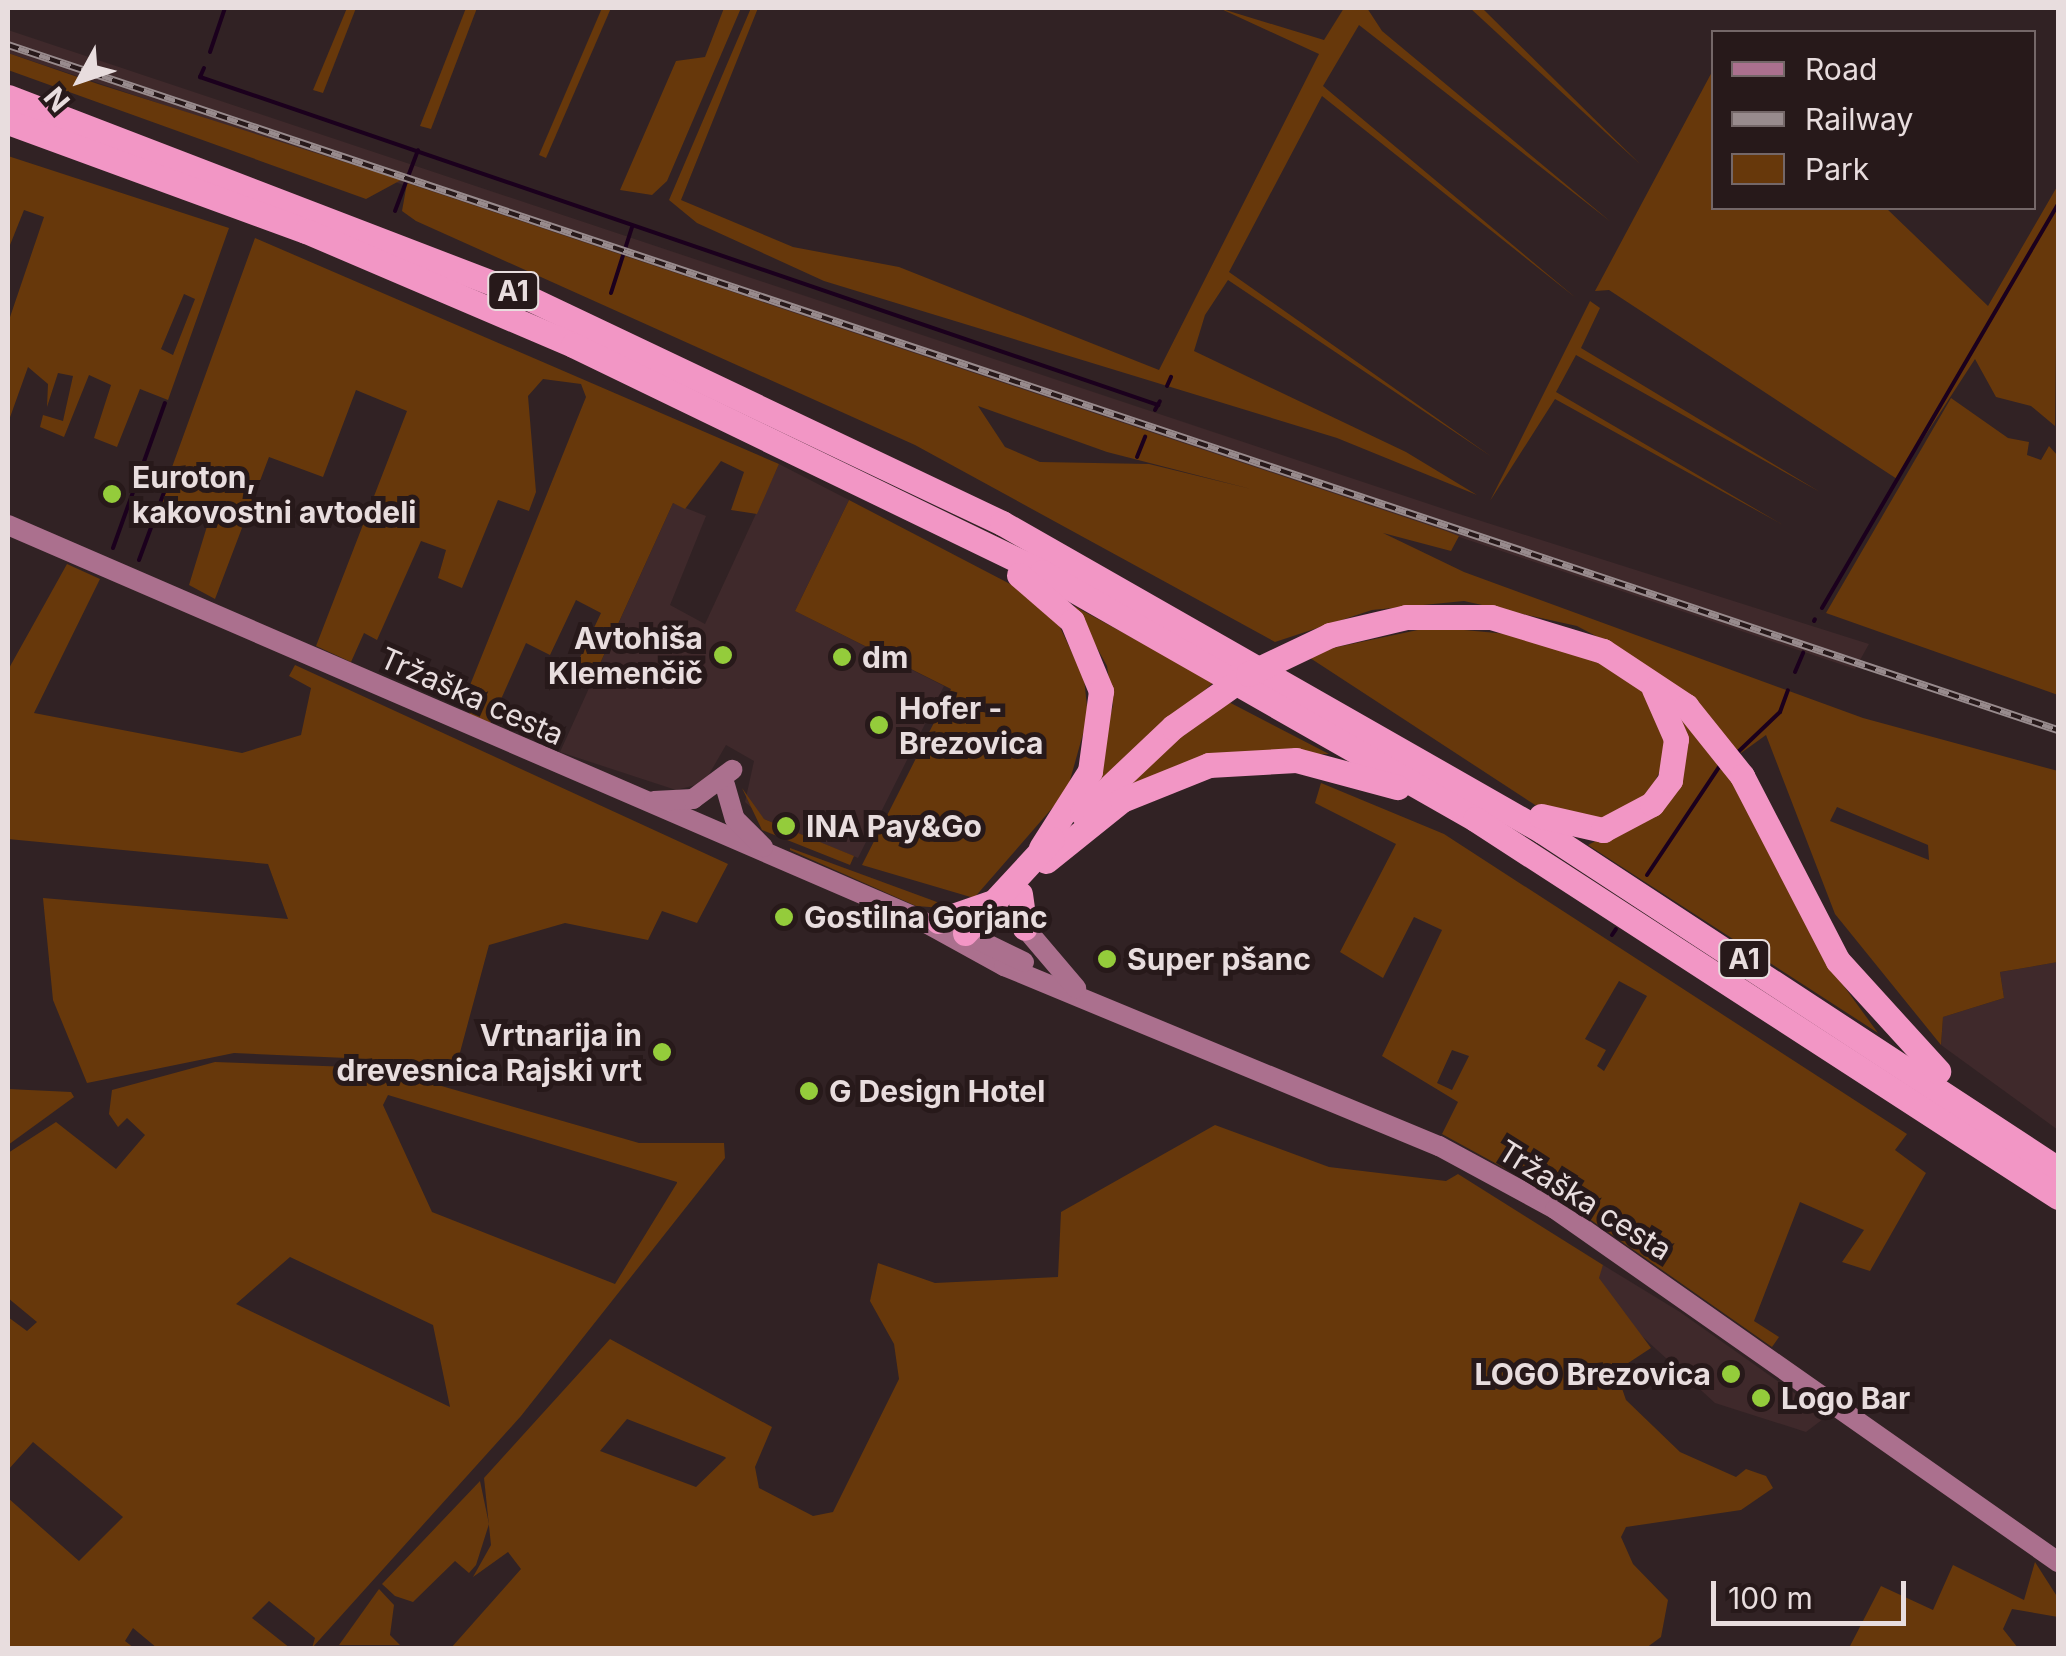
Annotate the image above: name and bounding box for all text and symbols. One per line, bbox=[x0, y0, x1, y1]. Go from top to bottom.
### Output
north arrow bbox=[30, 30, 130, 130]
legend bbox=[1711, 30, 2036, 210]
text: Road bbox=[1805, 51, 1877, 87]
text: N bbox=[37, 80, 77, 118]
text: Railway bbox=[1805, 101, 1913, 137]
text: Park bbox=[1805, 151, 1869, 187]
road number: A1 bbox=[486, 268, 540, 314]
place label: Euroton, kakovostni avtodeli bbox=[132, 459, 416, 530]
marker: Euroton, kakovostni avtodeli bbox=[101, 483, 123, 505]
place label: Avtohiša Klemenčič bbox=[548, 620, 703, 690]
street label: Tržaška cesta bbox=[375, 639, 569, 753]
place label: dm bbox=[862, 639, 908, 675]
marker: Avtohiša Klemenčič bbox=[712, 644, 734, 666]
marker: dm bbox=[831, 646, 853, 668]
place label: Hofer - Brezovica bbox=[899, 690, 1044, 760]
marker: Hofer - Brezovica bbox=[868, 714, 890, 736]
place label: INA Pay&Go bbox=[806, 808, 982, 844]
marker: INA Pay&Go bbox=[775, 815, 797, 837]
place label: Gostilna Gorjanc bbox=[804, 899, 1048, 935]
marker: Gostilna Gorjanc bbox=[773, 906, 795, 928]
road number: A1 bbox=[1716, 936, 1772, 982]
place label: Super pšanc bbox=[1127, 941, 1311, 977]
marker: Super pšanc bbox=[1096, 948, 1118, 970]
place label: Vrtnarija in drevesnica Rajski vrt bbox=[337, 1017, 642, 1088]
marker: Vrtnarija in drevesnica Rajski vrt bbox=[651, 1041, 673, 1063]
place label: G Design Hotel bbox=[829, 1073, 1045, 1109]
marker: G Design Hotel bbox=[798, 1080, 820, 1102]
street label: Tržaška cesta bbox=[1492, 1132, 1678, 1268]
place label: LOGO Brezovica bbox=[1475, 1356, 1711, 1392]
marker: LOGO Brezovica bbox=[1720, 1363, 1742, 1385]
place label: Logo Bar bbox=[1781, 1380, 1910, 1416]
marker: Logo Bar bbox=[1750, 1387, 1772, 1409]
scale bar bbox=[1716, 1561, 1911, 1623]
text: 100 m bbox=[1728, 1580, 1813, 1616]

